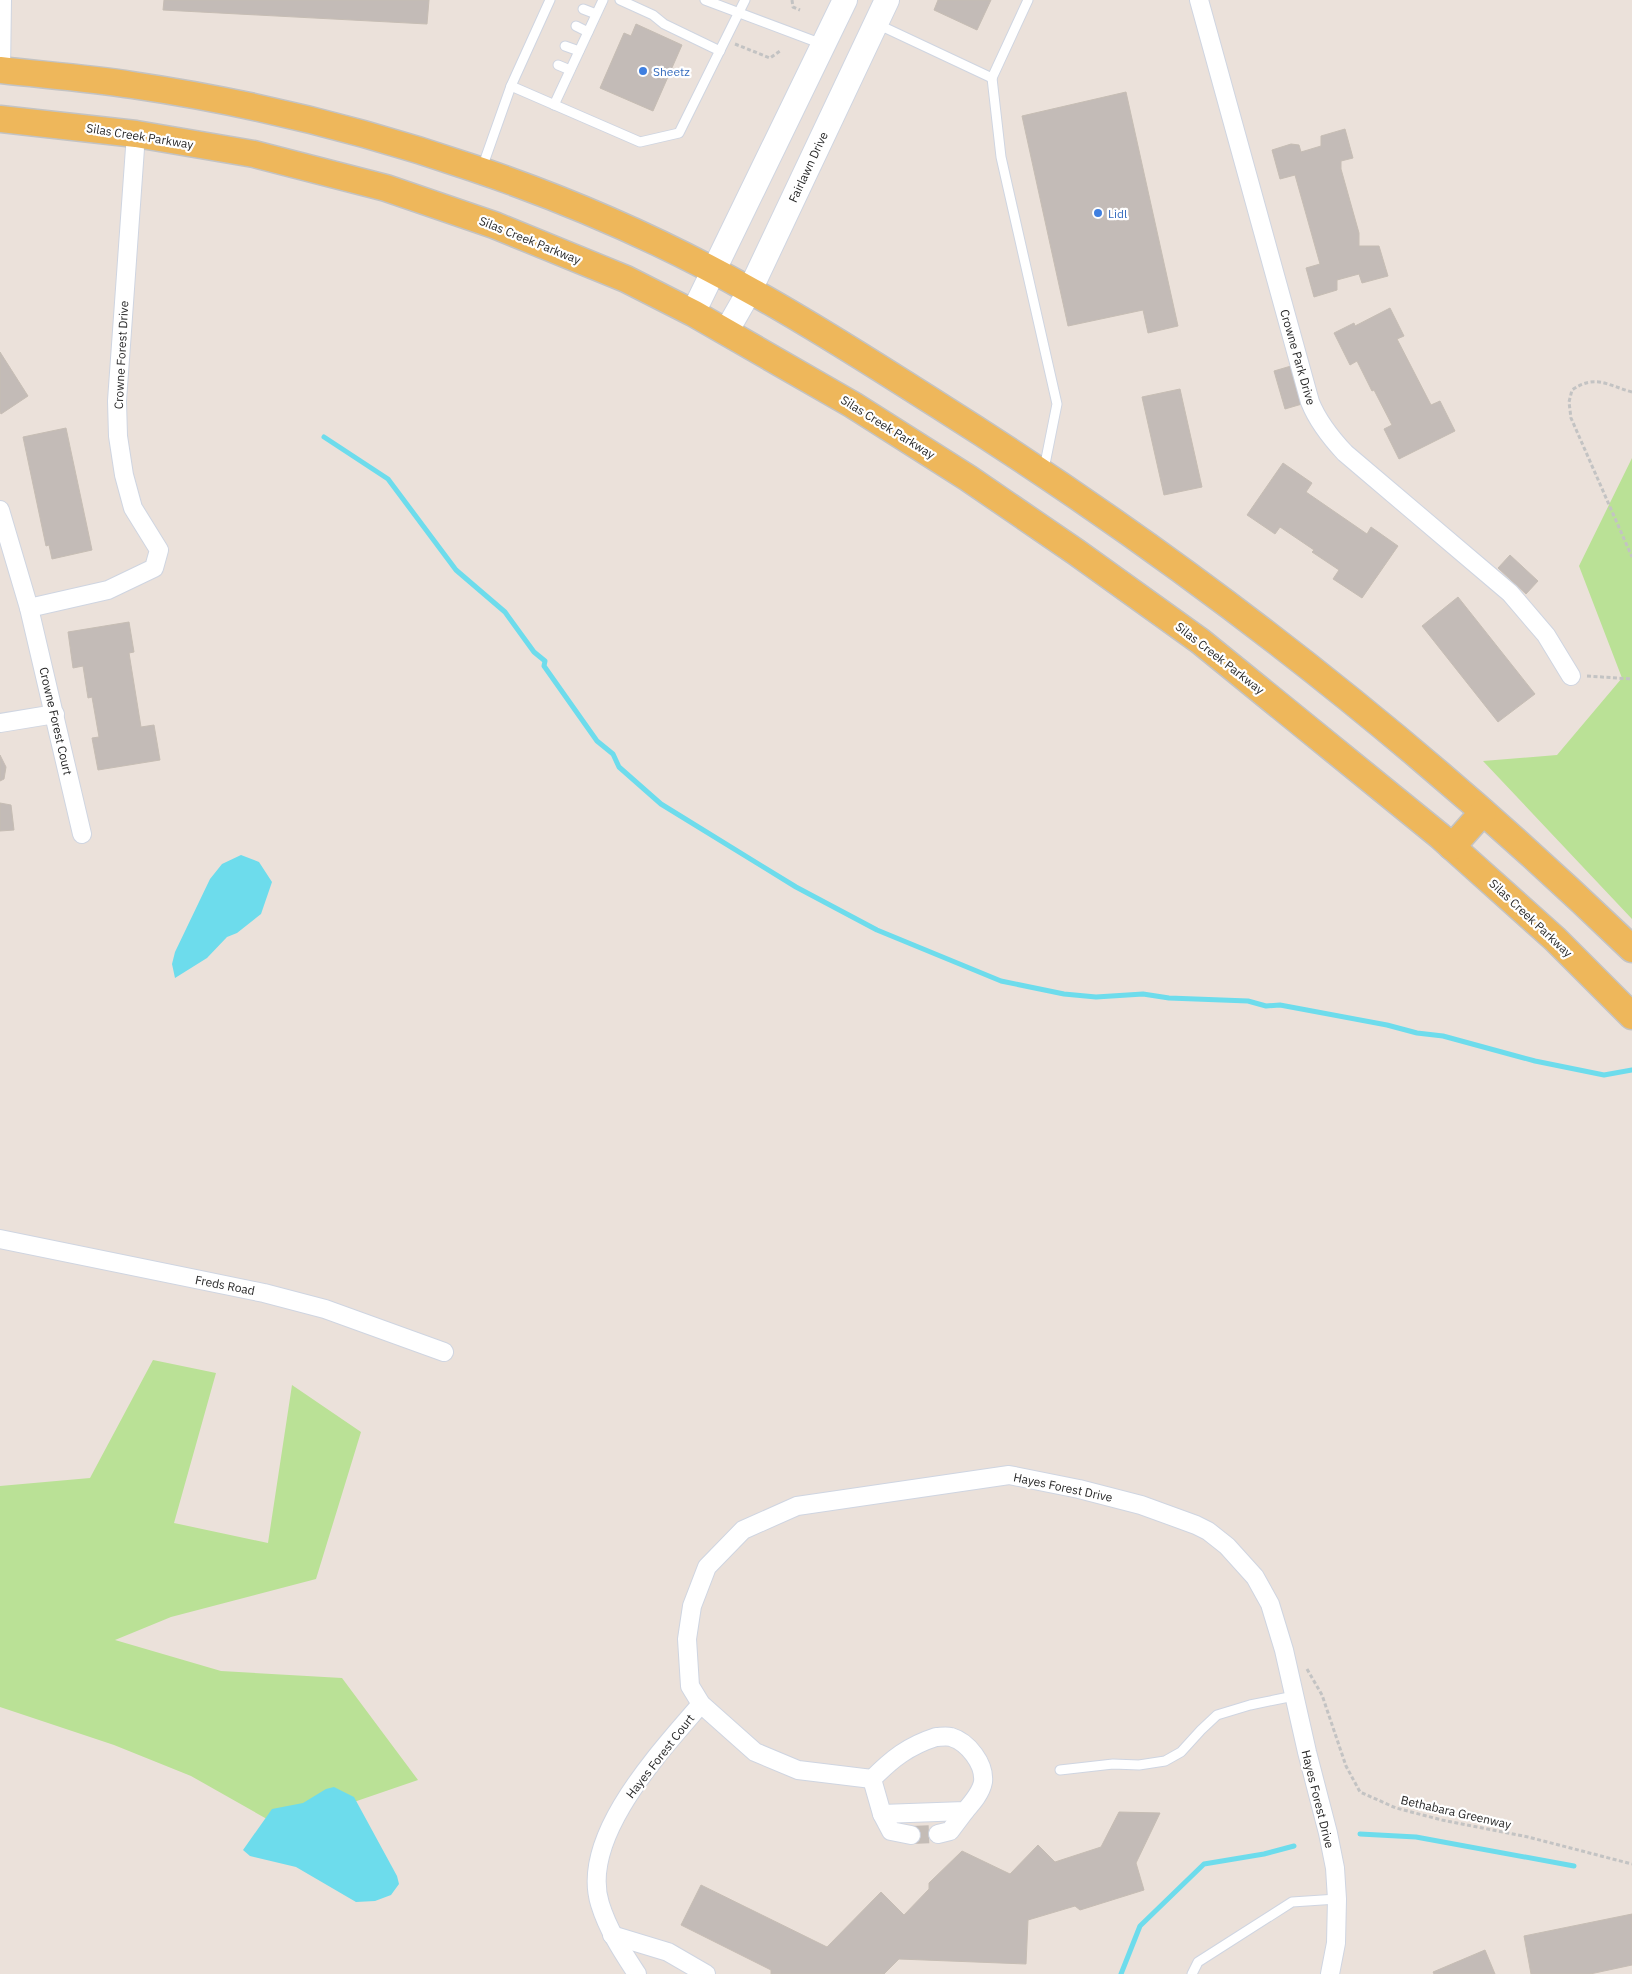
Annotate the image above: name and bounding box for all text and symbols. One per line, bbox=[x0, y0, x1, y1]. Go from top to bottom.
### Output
place label: Sheetz bbox=[653, 64, 690, 79]
marker: Sheetz bbox=[637, 65, 649, 77]
street label: Silas Creek Parkway bbox=[85, 120, 195, 152]
street label: Fairlawn Drive bbox=[785, 129, 831, 205]
place label: Lidl bbox=[1108, 206, 1127, 221]
marker: Lidl bbox=[1092, 207, 1104, 219]
street label: Silas Creek Parkway bbox=[477, 213, 583, 267]
street label: Crowne Forest Drive bbox=[111, 300, 131, 410]
street label: Crowne Park Drive bbox=[1277, 307, 1319, 407]
street label: Silas Creek Parkway bbox=[838, 392, 938, 462]
street label: Silas Creek Parkway bbox=[1173, 619, 1267, 697]
street label: Crowne Forest Court bbox=[36, 666, 76, 776]
street label: Silas Creek Parkway bbox=[1486, 876, 1576, 960]
street label: Freds Road bbox=[194, 1272, 256, 1298]
street label: Hayes Forest Drive bbox=[1012, 1469, 1114, 1505]
street label: Hayes Forest Court bbox=[623, 1711, 697, 1801]
street label: Hayes Forest Drive bbox=[1299, 1748, 1338, 1850]
street label: Bethabara Greenway bbox=[1399, 1792, 1513, 1832]

